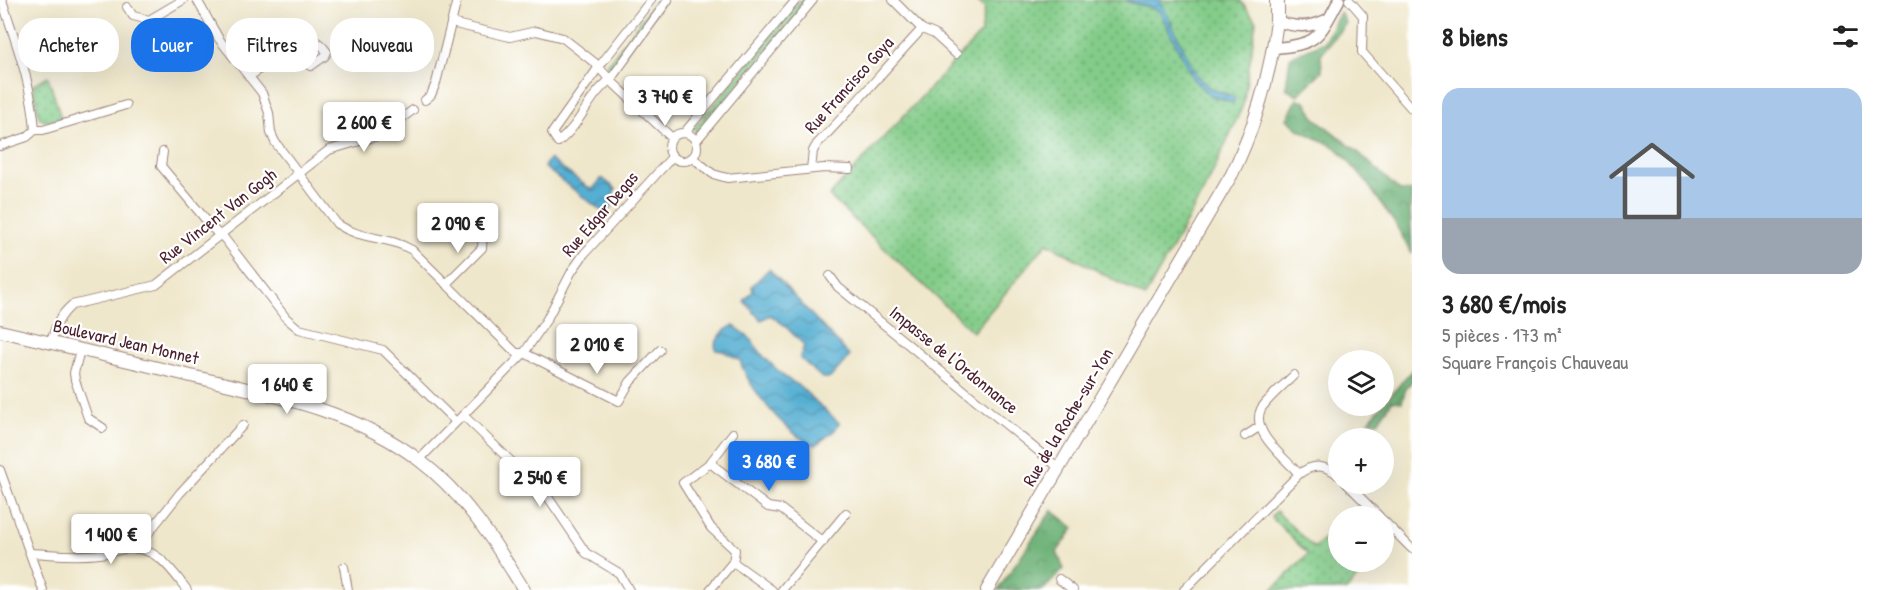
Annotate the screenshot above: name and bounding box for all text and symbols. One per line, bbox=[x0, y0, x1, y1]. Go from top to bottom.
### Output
chip: Acheter bbox=[18, 18, 119, 72]
chip: Louer bbox=[131, 18, 214, 72]
chip: Filtres bbox=[226, 18, 318, 72]
chip: Nouveau bbox=[330, 18, 434, 72]
text: 8 biens bbox=[1442, 19, 1508, 54]
icon: filters bbox=[1829, 20, 1862, 53]
street label: Rue Francisco Goya bbox=[798, 31, 899, 139]
pin: 3 740 € bbox=[610, 76, 720, 127]
text: 3 740 € bbox=[638, 82, 692, 109]
pin: 2 600 € bbox=[309, 102, 419, 153]
text: 2 600 € bbox=[337, 108, 391, 135]
icon: home bbox=[1598, 127, 1706, 235]
street label: Rue Vincent Van Gogh bbox=[154, 162, 282, 269]
street label: Rue Edgar Degas bbox=[556, 166, 644, 262]
pin: 2 090 € bbox=[403, 203, 513, 254]
text: 2 090 € bbox=[431, 209, 485, 236]
text: 3 680 €/mois bbox=[1442, 286, 1566, 321]
street label: Impasse de l'Ordonnance bbox=[885, 300, 1024, 419]
street label: Boulevard Jean Monnet bbox=[51, 313, 202, 371]
text: 5 pièces · 173 m² bbox=[1442, 321, 1562, 348]
pin: 2 010 € bbox=[542, 324, 652, 375]
text: 2 010 € bbox=[570, 330, 624, 357]
street label: Rue de la Roche-sur-Yon bbox=[1016, 343, 1119, 491]
text: Square François Chauveau bbox=[1442, 348, 1628, 375]
map controls bbox=[1328, 350, 1394, 572]
button: layers bbox=[1328, 350, 1394, 416]
pin: 1 640 € bbox=[232, 364, 342, 415]
text: 1 640 € bbox=[262, 370, 312, 397]
button: + bbox=[1328, 428, 1394, 494]
pin: 3 680 € bbox=[714, 441, 824, 492]
text: 3 680 € bbox=[742, 447, 796, 474]
pin: 2 540 € bbox=[485, 457, 595, 508]
text: 2 540 € bbox=[513, 463, 567, 490]
button: − bbox=[1328, 506, 1394, 572]
pin: 1 400 € bbox=[56, 514, 166, 565]
text: 1 400 € bbox=[85, 520, 137, 547]

